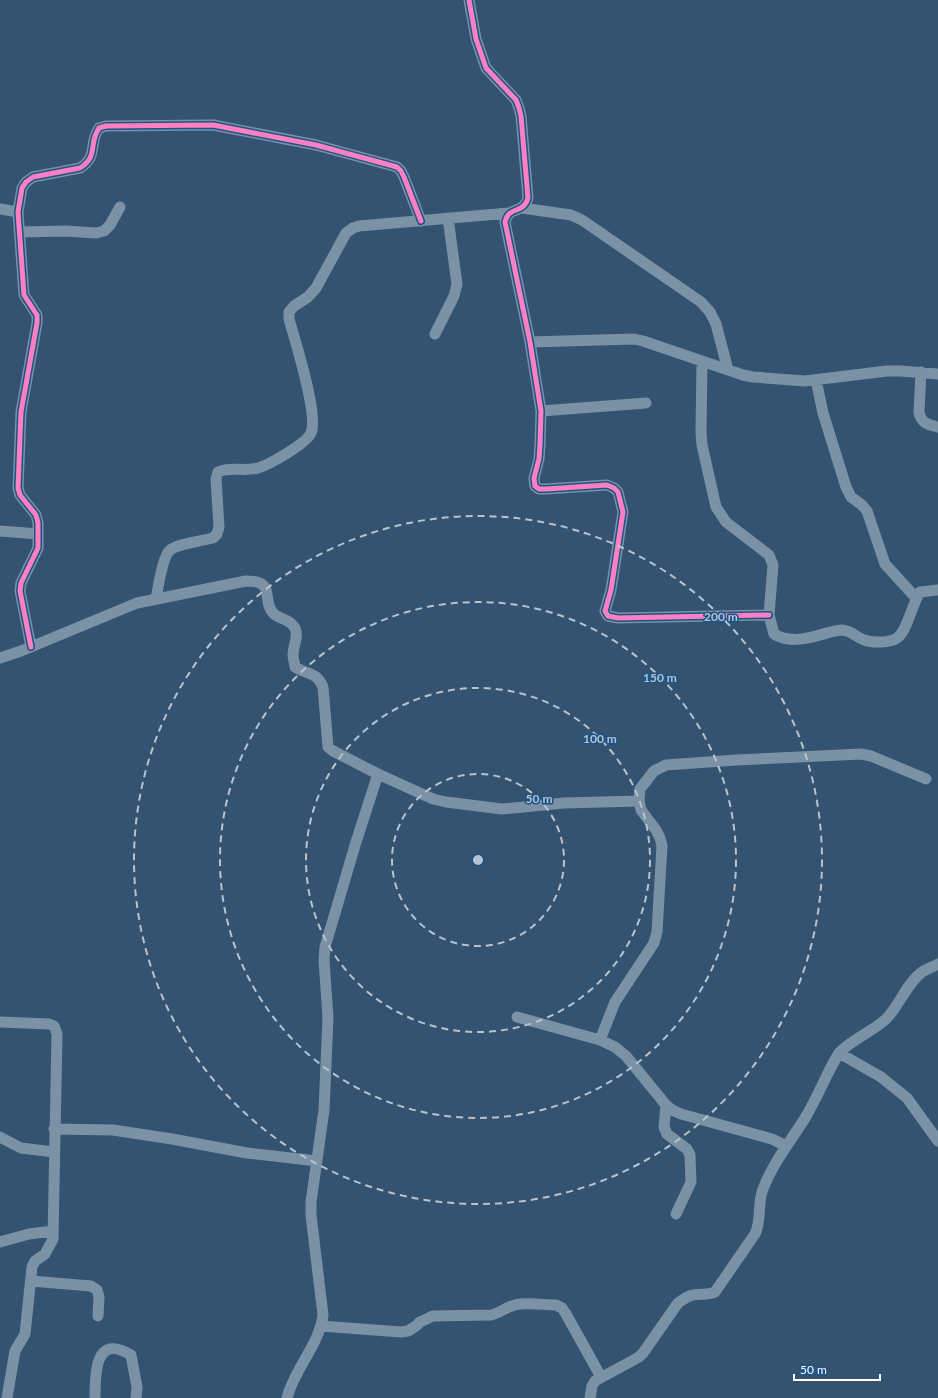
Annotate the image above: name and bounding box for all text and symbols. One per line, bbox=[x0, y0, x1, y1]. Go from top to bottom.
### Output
text: 200 m bbox=[704, 609, 738, 624]
text: 150 m bbox=[643, 670, 677, 685]
text: 100 m bbox=[583, 731, 617, 746]
text: 50 m bbox=[526, 791, 552, 806]
centre of rings bbox=[471, 853, 485, 867]
scale bar bbox=[794, 1356, 880, 1382]
text: 50 m bbox=[800, 1362, 827, 1377]

